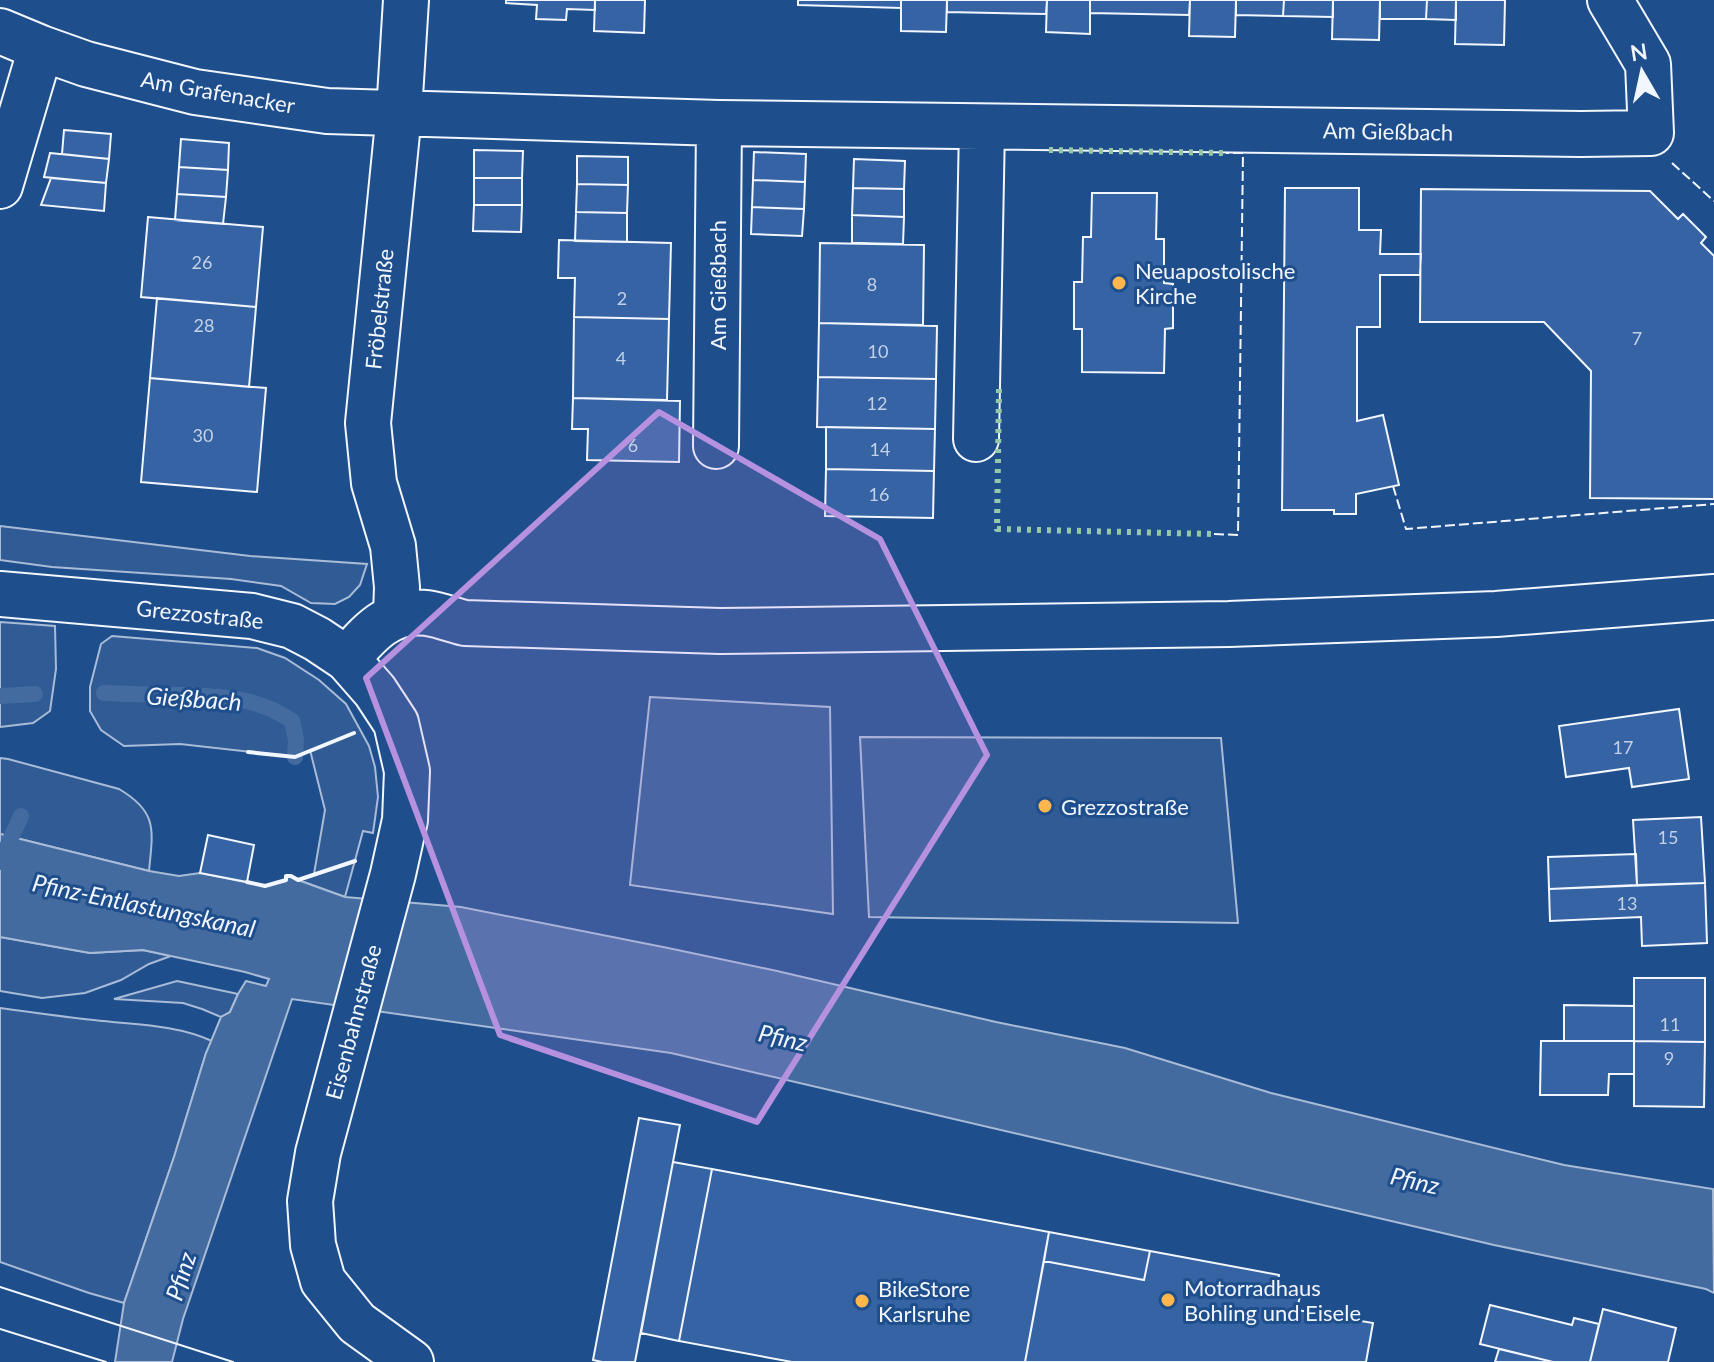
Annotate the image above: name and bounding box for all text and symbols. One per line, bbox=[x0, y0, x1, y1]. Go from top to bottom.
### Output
north arrow bbox=[1602, 32, 1682, 112]
text: N bbox=[1628, 37, 1649, 66]
street label: Am Grafenacker bbox=[139, 65, 297, 119]
street label: Am Gießbach bbox=[1323, 116, 1453, 146]
street label: Am Gießbach bbox=[704, 220, 731, 350]
street label: Fröbelstraße bbox=[359, 247, 399, 371]
house number: 26 bbox=[192, 251, 212, 273]
place label: Neuapostolische Kirche bbox=[1135, 257, 1295, 309]
house number: 8 bbox=[867, 273, 877, 295]
marker: Neuapostolische Kirche bbox=[1110, 274, 1128, 292]
house number: 2 bbox=[617, 287, 627, 309]
house number: 28 bbox=[194, 314, 214, 336]
house number: 7 bbox=[1632, 327, 1642, 349]
house number: 10 bbox=[868, 340, 888, 362]
house number: 4 bbox=[616, 347, 626, 369]
house number: 12 bbox=[867, 392, 887, 414]
house number: 30 bbox=[193, 424, 213, 446]
house number: 6 bbox=[628, 434, 638, 456]
house number: 14 bbox=[870, 438, 890, 460]
house number: 16 bbox=[869, 483, 889, 505]
street label: Grezzostraße bbox=[135, 594, 265, 634]
water label: Gießbach bbox=[145, 680, 243, 716]
house number: 17 bbox=[1613, 736, 1633, 758]
place label: Grezzostraße bbox=[1061, 793, 1189, 820]
marker: Grezzostraße bbox=[1036, 797, 1054, 815]
house number: 15 bbox=[1658, 826, 1678, 848]
water label: Pfinz-Entlastungskanal bbox=[30, 867, 259, 943]
house number: 13 bbox=[1617, 892, 1637, 914]
street label: Eisenbahnstraße bbox=[319, 941, 387, 1103]
house number: 11 bbox=[1660, 1013, 1680, 1035]
water label: Pfinz bbox=[756, 1017, 811, 1057]
house number: 9 bbox=[1664, 1047, 1674, 1069]
water label: Pfinz bbox=[1388, 1160, 1443, 1200]
water label: Pfinz bbox=[159, 1247, 202, 1304]
place label: Motorradhaus Bohling und Eisele bbox=[1184, 1274, 1361, 1326]
place label: BikeStore Karlsruhe bbox=[878, 1275, 970, 1327]
marker: Motorradhaus Bohling und Eisele bbox=[1159, 1291, 1177, 1309]
marker: BikeStore Karlsruhe bbox=[853, 1292, 871, 1310]

